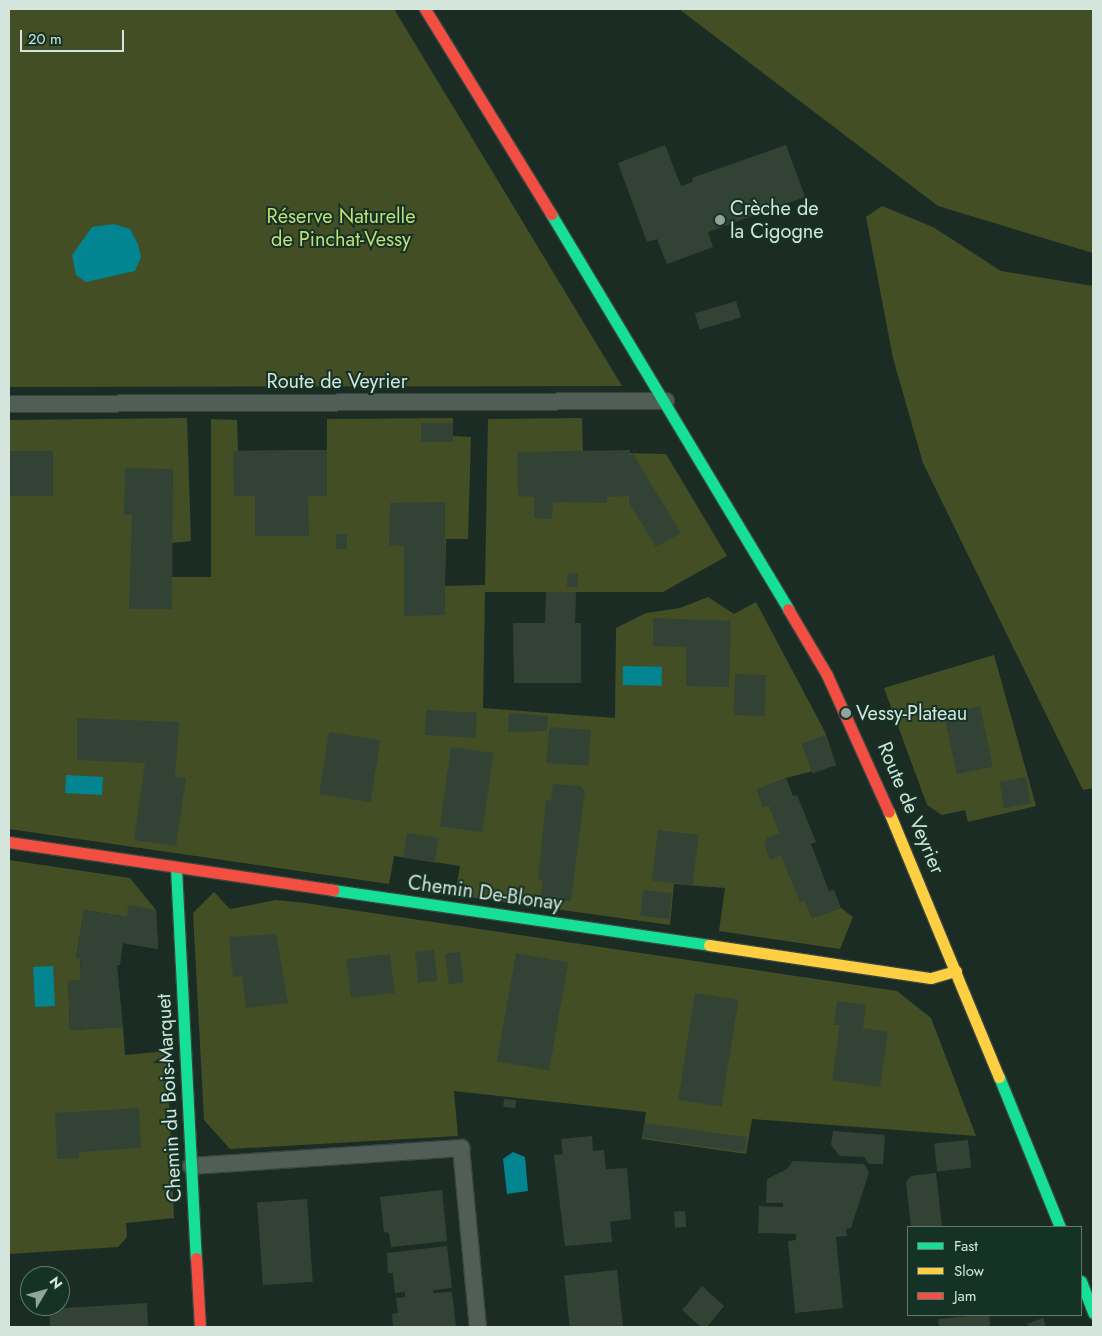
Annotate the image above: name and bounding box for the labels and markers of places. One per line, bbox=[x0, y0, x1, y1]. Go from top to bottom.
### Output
place label: Crèche de la Cigogne bbox=[730, 196, 824, 243]
marker: Crèche de la Cigogne bbox=[714, 214, 726, 226]
place label: Vessy-Plateau bbox=[856, 701, 967, 725]
marker: Vessy-Plateau bbox=[840, 707, 852, 719]

